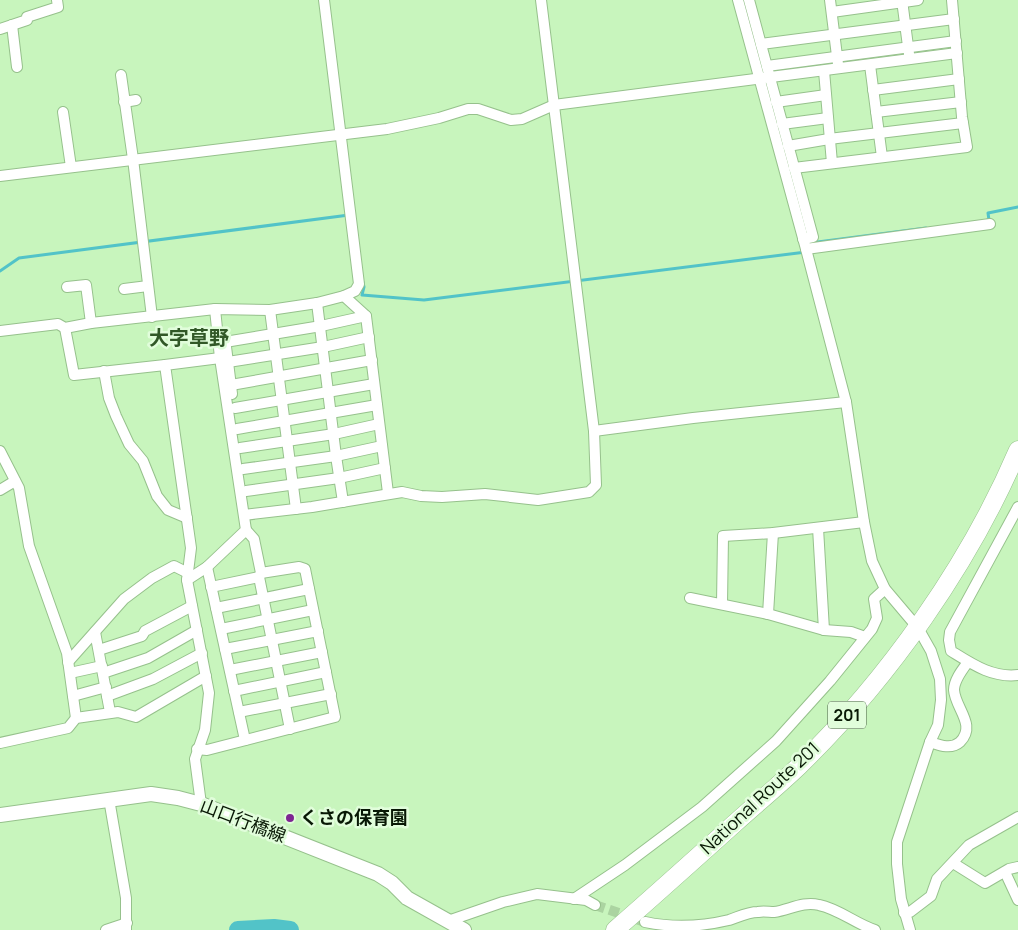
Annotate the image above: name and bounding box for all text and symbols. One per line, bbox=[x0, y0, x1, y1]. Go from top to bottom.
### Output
district label: 大字草野 bbox=[149, 324, 229, 351]
road number: 201 bbox=[828, 702, 866, 728]
street label: National Route 201 bbox=[695, 736, 824, 859]
street label: 山口行橋線 bbox=[197, 793, 290, 847]
place label: くさの保育園 bbox=[300, 805, 408, 829]
marker: くさの保育園 bbox=[284, 812, 296, 824]

